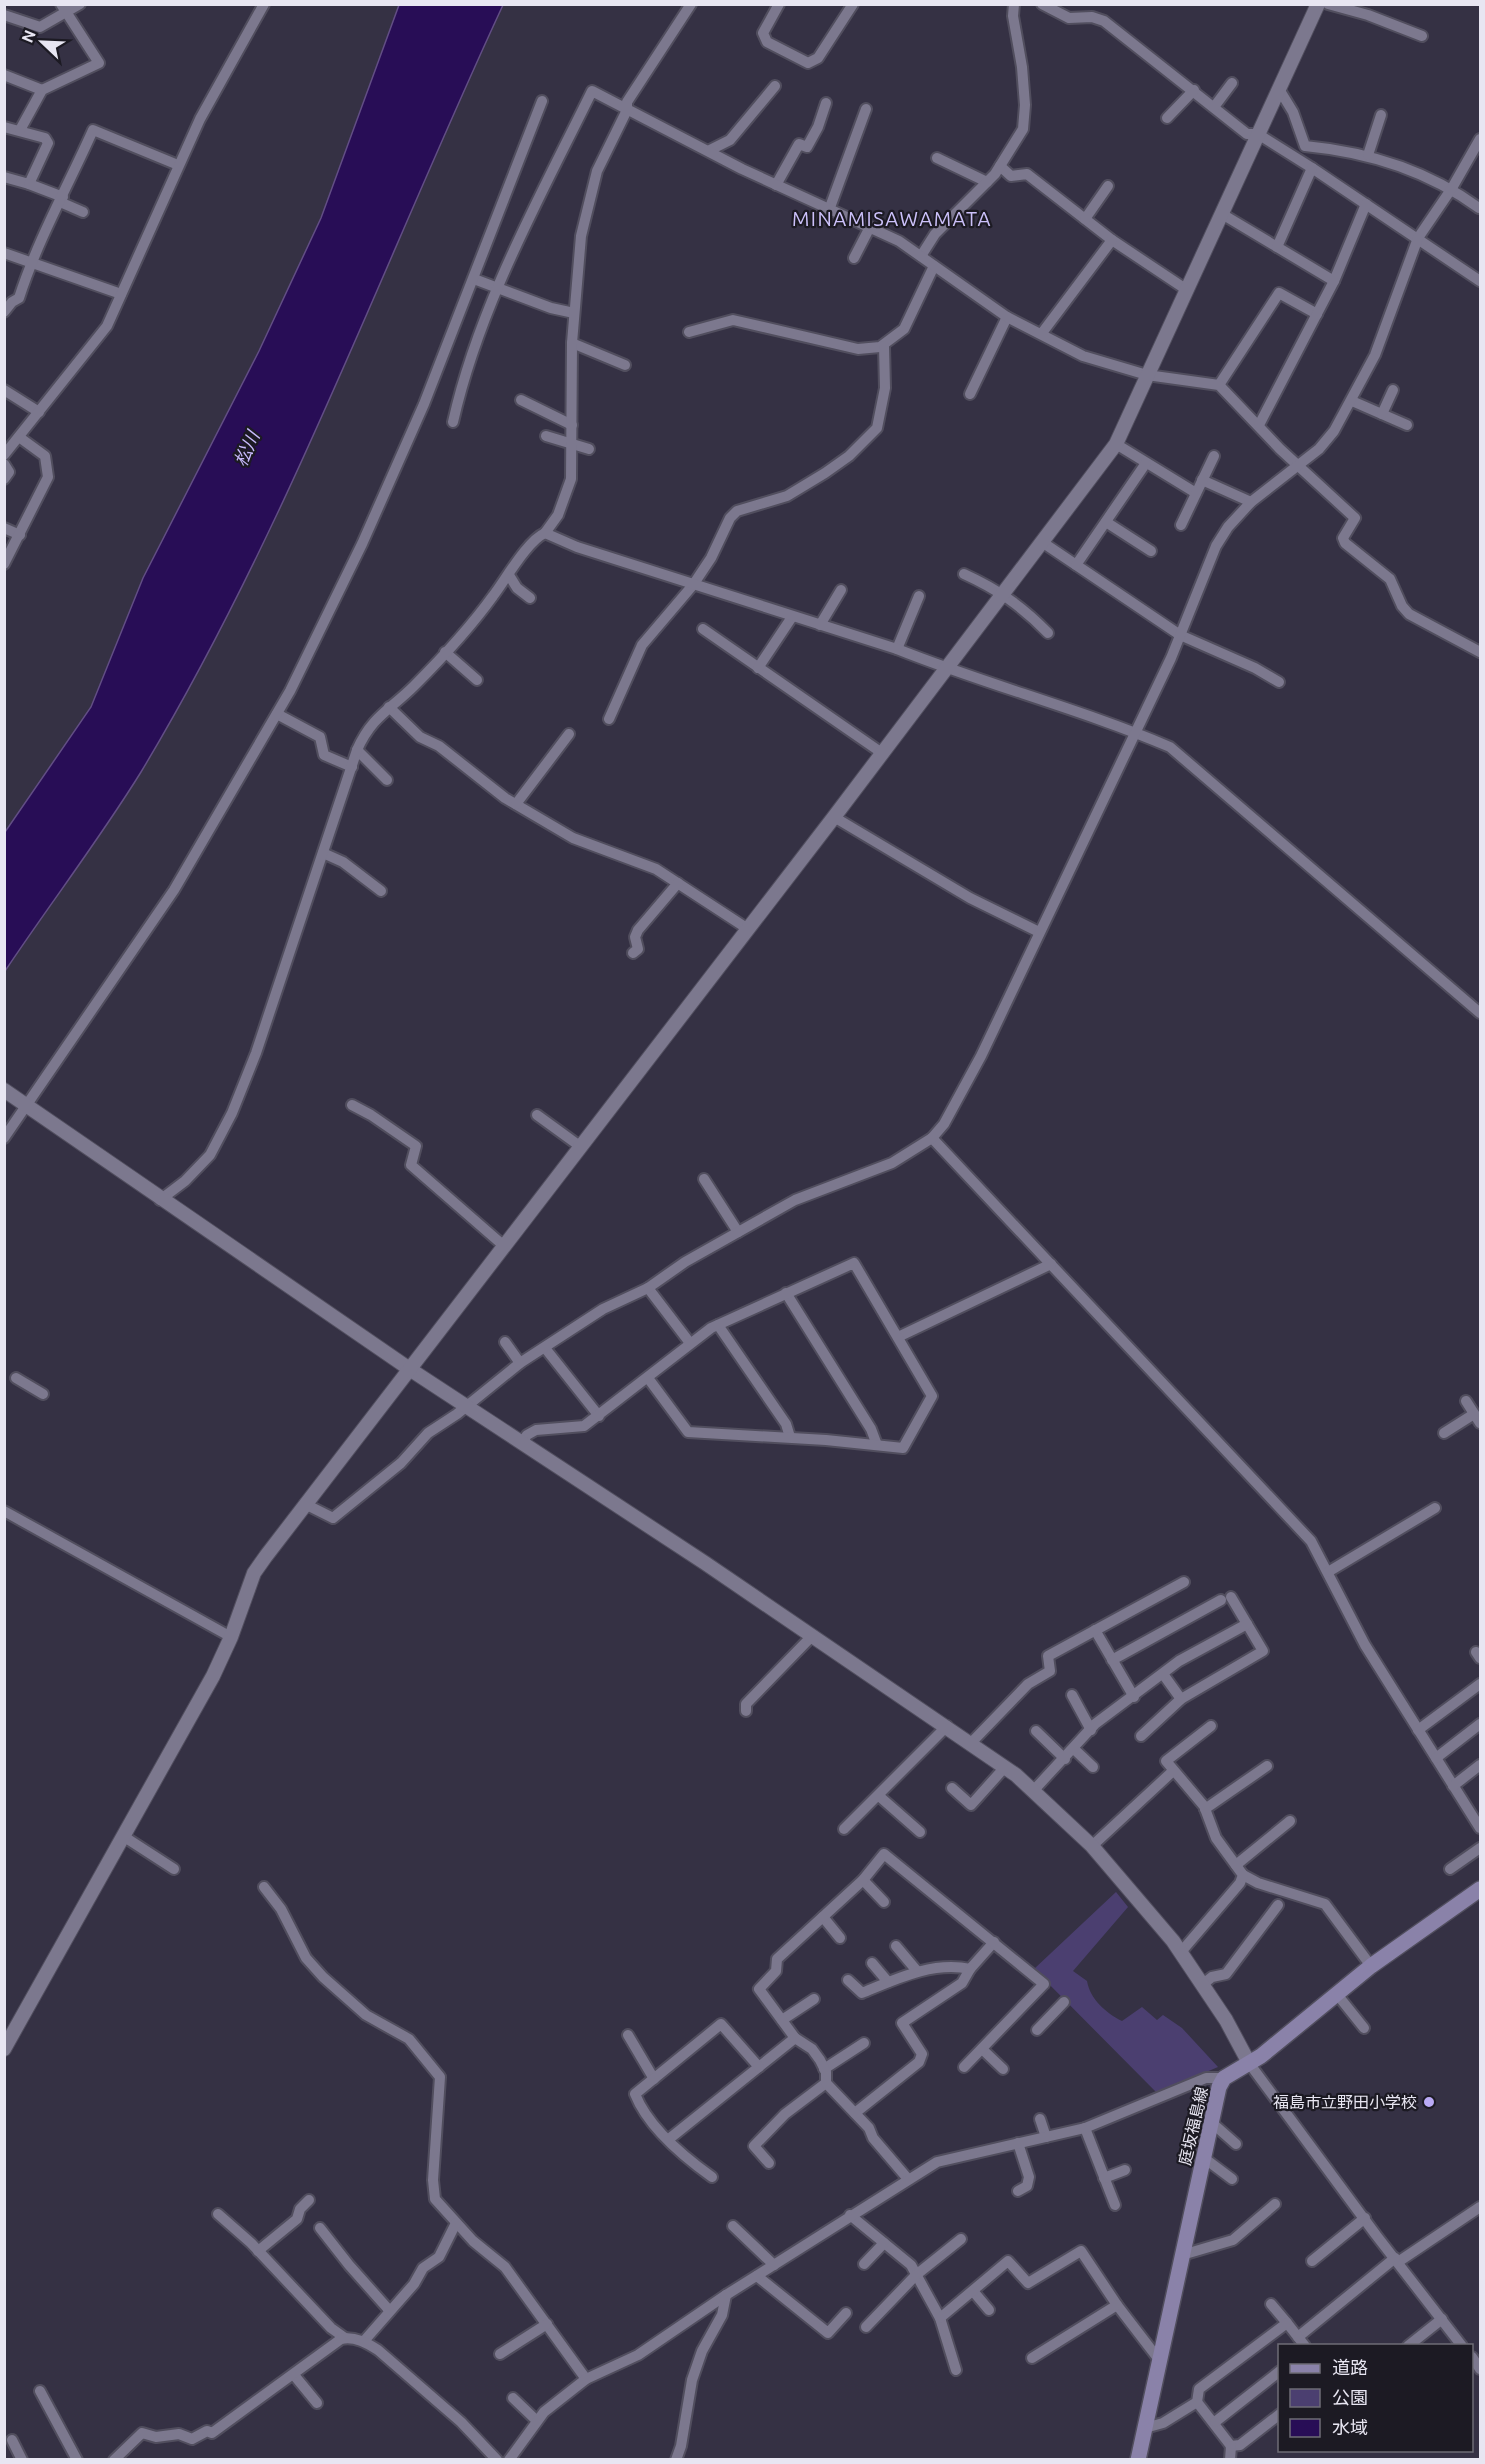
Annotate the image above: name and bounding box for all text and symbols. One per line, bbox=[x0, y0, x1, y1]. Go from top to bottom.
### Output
north arrow bbox=[12, 12, 72, 72]
text: N bbox=[18, 27, 39, 45]
district label: MINAMISAWAMATA bbox=[792, 207, 992, 230]
water label: 松川 bbox=[230, 426, 263, 469]
street label: 庭坂福島線 bbox=[1175, 2085, 1211, 2167]
place label: 福島市立野田小学校 bbox=[1273, 2093, 1417, 2111]
marker: 福島市立野田小学校 bbox=[1422, 2095, 1436, 2109]
legend bbox=[1278, 2344, 1473, 2452]
text: 道路 bbox=[1332, 2357, 1368, 2377]
text: 公園 bbox=[1332, 2387, 1368, 2407]
text: 水域 bbox=[1332, 2417, 1368, 2437]

